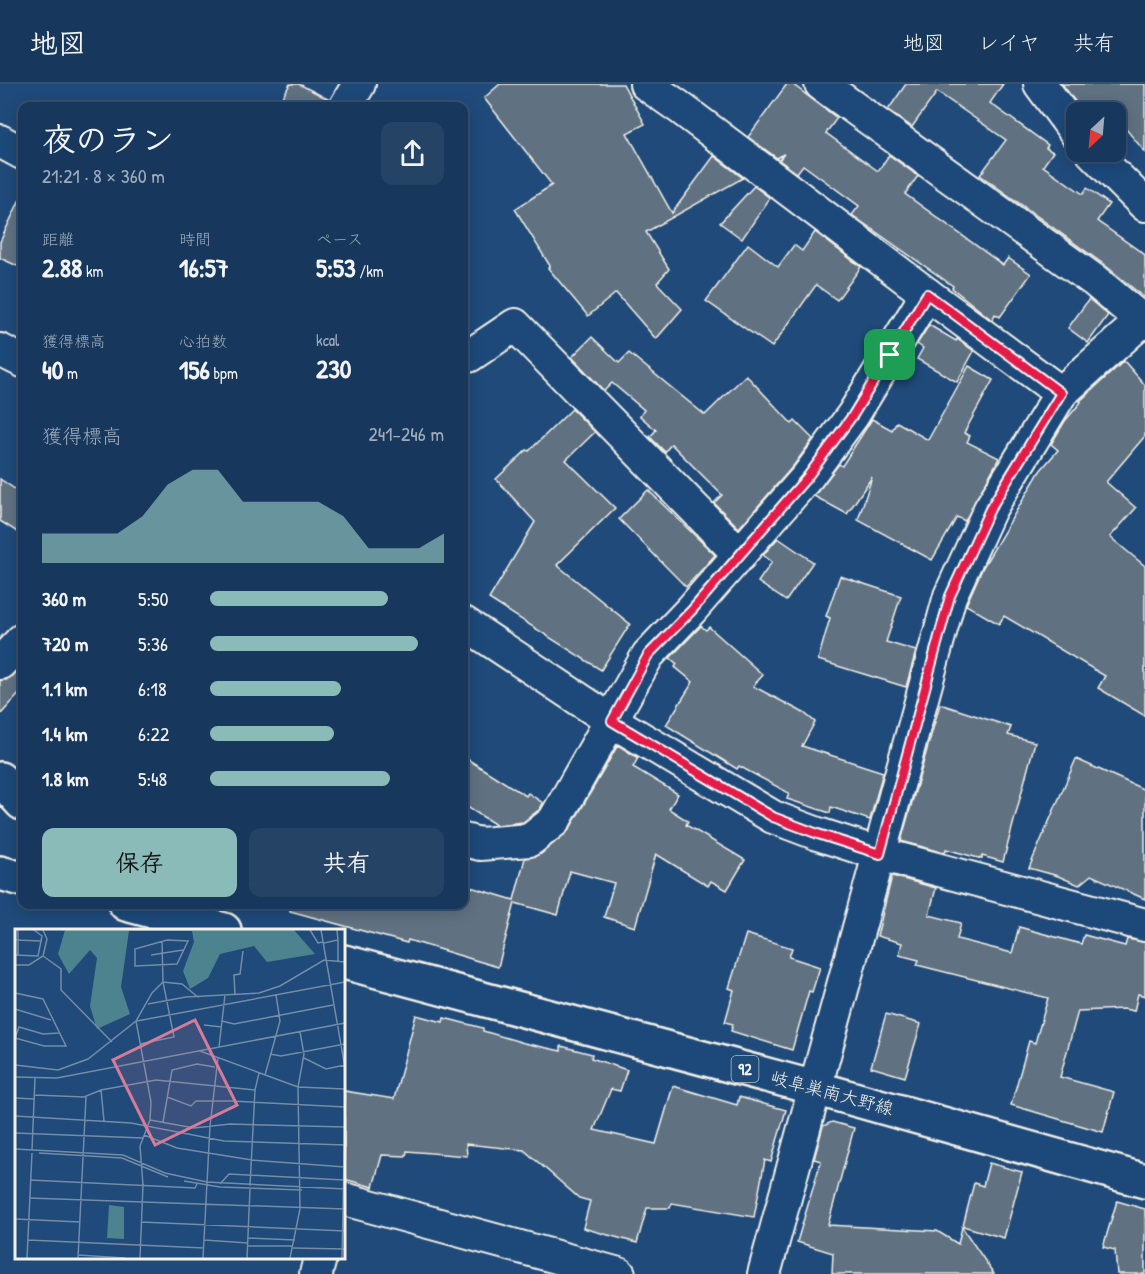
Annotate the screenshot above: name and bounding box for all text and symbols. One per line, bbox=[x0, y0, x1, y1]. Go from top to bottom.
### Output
text: 地図 bbox=[30, 24, 86, 62]
text: 地図 bbox=[903, 28, 945, 57]
text: レイヤ bbox=[978, 28, 1040, 57]
text: 共有 bbox=[1073, 28, 1115, 57]
north arrow bbox=[1066, 102, 1126, 162]
map controls bbox=[1066, 102, 1126, 162]
text: 夜のラン bbox=[42, 117, 174, 161]
button: share bbox=[381, 122, 444, 185]
text: 21:21 · 8 × 360 m bbox=[42, 162, 165, 189]
text: 距離 bbox=[42, 228, 74, 250]
text: 時間 bbox=[179, 228, 211, 250]
text: ペース bbox=[316, 228, 363, 250]
text: 2.88 bbox=[42, 250, 82, 285]
text: 16:57 bbox=[179, 250, 229, 285]
text: 5:53 bbox=[316, 250, 356, 285]
text: km bbox=[82, 260, 103, 282]
text: /km bbox=[356, 260, 384, 282]
text: kcal bbox=[316, 329, 339, 351]
pin bbox=[864, 329, 915, 380]
text: 獲得標高 bbox=[42, 330, 106, 352]
text: 心拍数 bbox=[179, 330, 227, 352]
icon: arrive bbox=[873, 338, 906, 371]
text: 230 bbox=[316, 351, 351, 386]
text: 40 bbox=[42, 352, 63, 387]
text: 156 bbox=[179, 352, 210, 387]
text: m bbox=[63, 362, 78, 384]
text: bpm bbox=[210, 362, 238, 384]
text: 241–246 m bbox=[368, 420, 444, 447]
text: 獲得標高 bbox=[42, 422, 122, 449]
text: 360 m bbox=[42, 585, 86, 612]
text: 5:50 bbox=[138, 585, 169, 612]
text: 720 m bbox=[42, 630, 88, 657]
text: 5:36 bbox=[138, 630, 168, 657]
text: 1.1 km bbox=[42, 675, 87, 702]
text: 6:18 bbox=[138, 675, 167, 702]
text: 1.4 km bbox=[42, 720, 88, 747]
text: 6:22 bbox=[138, 720, 169, 747]
text: 1.8 km bbox=[42, 765, 89, 792]
text: 5:48 bbox=[138, 765, 167, 792]
button: 保存 bbox=[42, 828, 237, 897]
button: 共有 bbox=[249, 828, 444, 897]
inset map bbox=[15, 929, 345, 1259]
road number: 92 bbox=[732, 1056, 758, 1082]
street label: 岐阜巣南大野線 bbox=[768, 1064, 896, 1121]

